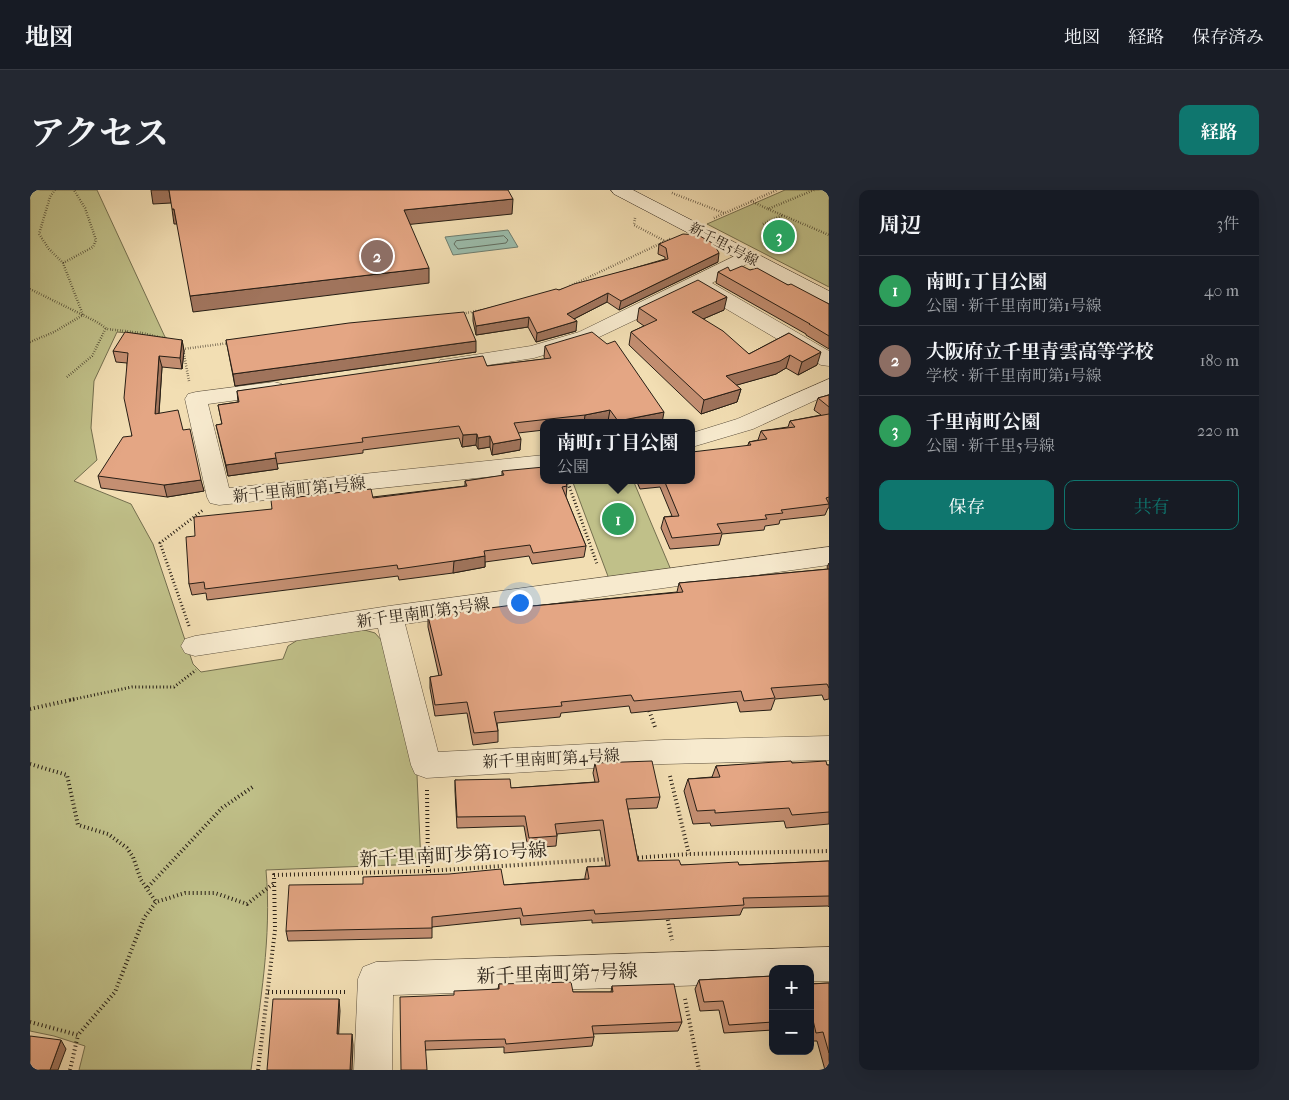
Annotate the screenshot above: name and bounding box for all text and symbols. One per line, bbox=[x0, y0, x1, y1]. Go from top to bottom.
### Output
text: 地図 bbox=[25, 23, 73, 51]
text: 地図 bbox=[1064, 27, 1100, 48]
text: 経路 bbox=[1128, 27, 1164, 48]
text: 保存済み bbox=[1192, 27, 1264, 48]
button: 経路 bbox=[1179, 105, 1259, 155]
text: アクセス bbox=[30, 113, 169, 154]
text: 周辺 bbox=[879, 213, 921, 237]
text: 3件 bbox=[1216, 214, 1239, 233]
pin: 3 bbox=[763, 217, 795, 255]
street label: 新千里5号線 bbox=[686, 219, 761, 270]
pin: 2 bbox=[361, 237, 393, 275]
text: 南町1丁目公園 bbox=[926, 271, 1047, 293]
text: 1 bbox=[892, 281, 898, 300]
text: 40 m bbox=[1204, 281, 1239, 300]
text: 公園 · 新千里南町第1号線 bbox=[926, 296, 1102, 315]
text: 大阪府立千里青雲高等学校 bbox=[926, 341, 1154, 363]
text: 2 bbox=[891, 351, 899, 370]
text: 180 m bbox=[1200, 351, 1239, 370]
text: 学校 · 新千里南町第1号線 bbox=[926, 366, 1102, 385]
text: 千里南町公園 bbox=[926, 411, 1040, 433]
popup bbox=[540, 419, 695, 484]
text: 3 bbox=[892, 421, 898, 440]
text: 220 m bbox=[1197, 421, 1239, 440]
text: 南町1丁目公園 bbox=[557, 432, 678, 454]
text: 公園 · 新千里5号線 bbox=[926, 436, 1055, 455]
text: 公園 bbox=[557, 457, 589, 476]
street label: 新千里南町第1号線 bbox=[232, 473, 367, 506]
button: 保存 bbox=[879, 480, 1054, 530]
button: 共有 bbox=[1064, 480, 1239, 530]
pin: 1 bbox=[602, 500, 634, 538]
your location bbox=[507, 590, 533, 616]
street label: 新千里南町第3号線 bbox=[355, 594, 491, 631]
street label: 新千里南町第4号線 bbox=[482, 745, 620, 772]
street label: 新千里南町歩第10号線 bbox=[359, 839, 548, 871]
street label: 新千里南町第7号線 bbox=[476, 960, 638, 988]
map controls bbox=[769, 965, 814, 1055]
button: + bbox=[769, 965, 814, 1010]
button: − bbox=[769, 1010, 814, 1055]

